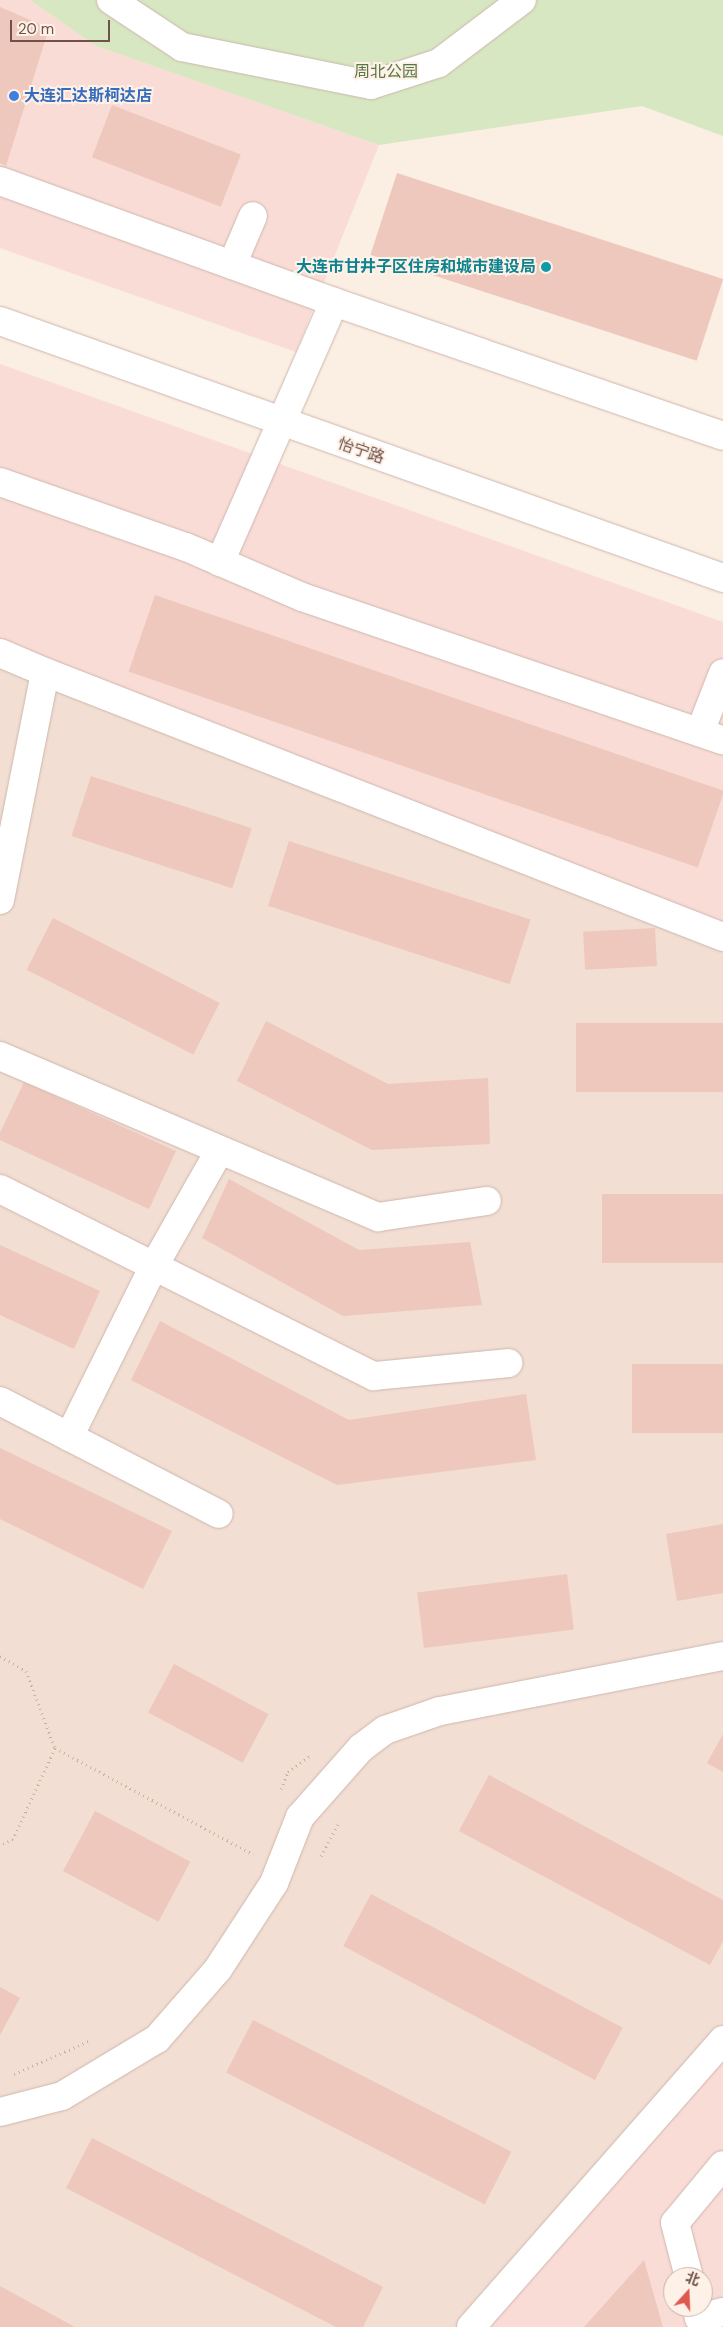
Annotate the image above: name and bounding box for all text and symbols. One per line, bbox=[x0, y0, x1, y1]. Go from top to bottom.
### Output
scale bar bbox=[12, 10, 112, 42]
text: 20 m bbox=[18, 19, 54, 39]
park label: 周北公园 bbox=[354, 62, 418, 82]
place label: 大连汇达斯柯达店 bbox=[24, 86, 152, 106]
marker: 大连汇达斯柯达店 bbox=[8, 90, 20, 102]
place label: 大连市甘井子区住房和城市建设局 bbox=[296, 257, 536, 277]
marker: 大连市甘井子区住房和城市建设局 bbox=[540, 261, 552, 273]
street label: 怡宁路 bbox=[335, 434, 387, 468]
north arrow bbox=[663, 2267, 713, 2317]
text: 北 bbox=[683, 2268, 702, 2290]

